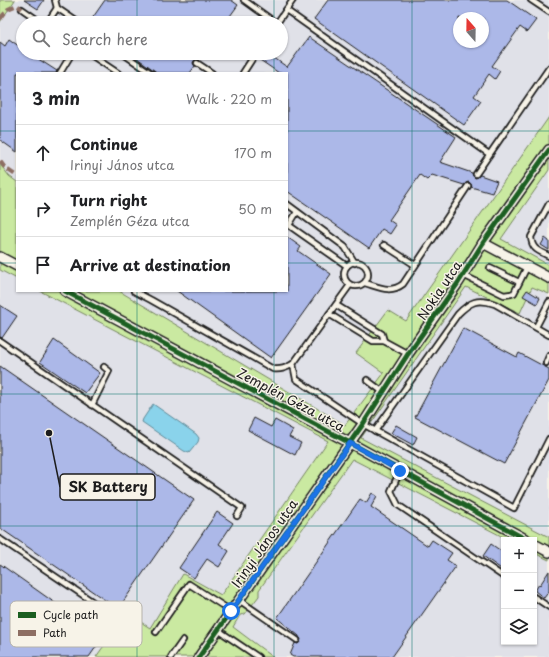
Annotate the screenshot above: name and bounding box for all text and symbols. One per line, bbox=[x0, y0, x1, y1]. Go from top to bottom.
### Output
north arrow bbox=[453, 12, 489, 48]
search box bbox=[16, 16, 288, 60]
icon: search bbox=[30, 27, 52, 49]
text: Search here bbox=[62, 27, 148, 50]
text: 3 min bbox=[32, 85, 80, 111]
text: Walk · 220 m bbox=[186, 89, 272, 108]
text: Continue bbox=[70, 132, 138, 155]
icon: ahead bbox=[32, 142, 54, 164]
text: 170 m bbox=[234, 143, 272, 162]
text: Irinyi János utca bbox=[70, 155, 174, 174]
text: Turn right bbox=[70, 188, 147, 211]
icon: right bbox=[32, 198, 54, 220]
text: 50 m bbox=[238, 199, 272, 218]
text: Zemplén Géza utca bbox=[70, 211, 189, 230]
text: Arrive at destination bbox=[70, 253, 231, 276]
icon: arrive bbox=[32, 254, 54, 276]
street label: Nokia utca bbox=[412, 256, 466, 324]
street label: Zemplén Géza utca bbox=[234, 363, 348, 435]
route end bbox=[391, 462, 409, 480]
callout: SK Battery bbox=[60, 474, 155, 500]
text: SK Battery bbox=[68, 476, 148, 497]
street label: Irinyi János utca bbox=[226, 494, 302, 591]
map controls bbox=[501, 537, 537, 645]
button: + bbox=[501, 537, 537, 573]
button: − bbox=[501, 573, 537, 609]
legend bbox=[10, 601, 142, 647]
route start bbox=[222, 602, 240, 620]
text: Cycle path bbox=[43, 606, 98, 623]
button: layers bbox=[501, 609, 537, 645]
text: Path bbox=[43, 624, 67, 641]

